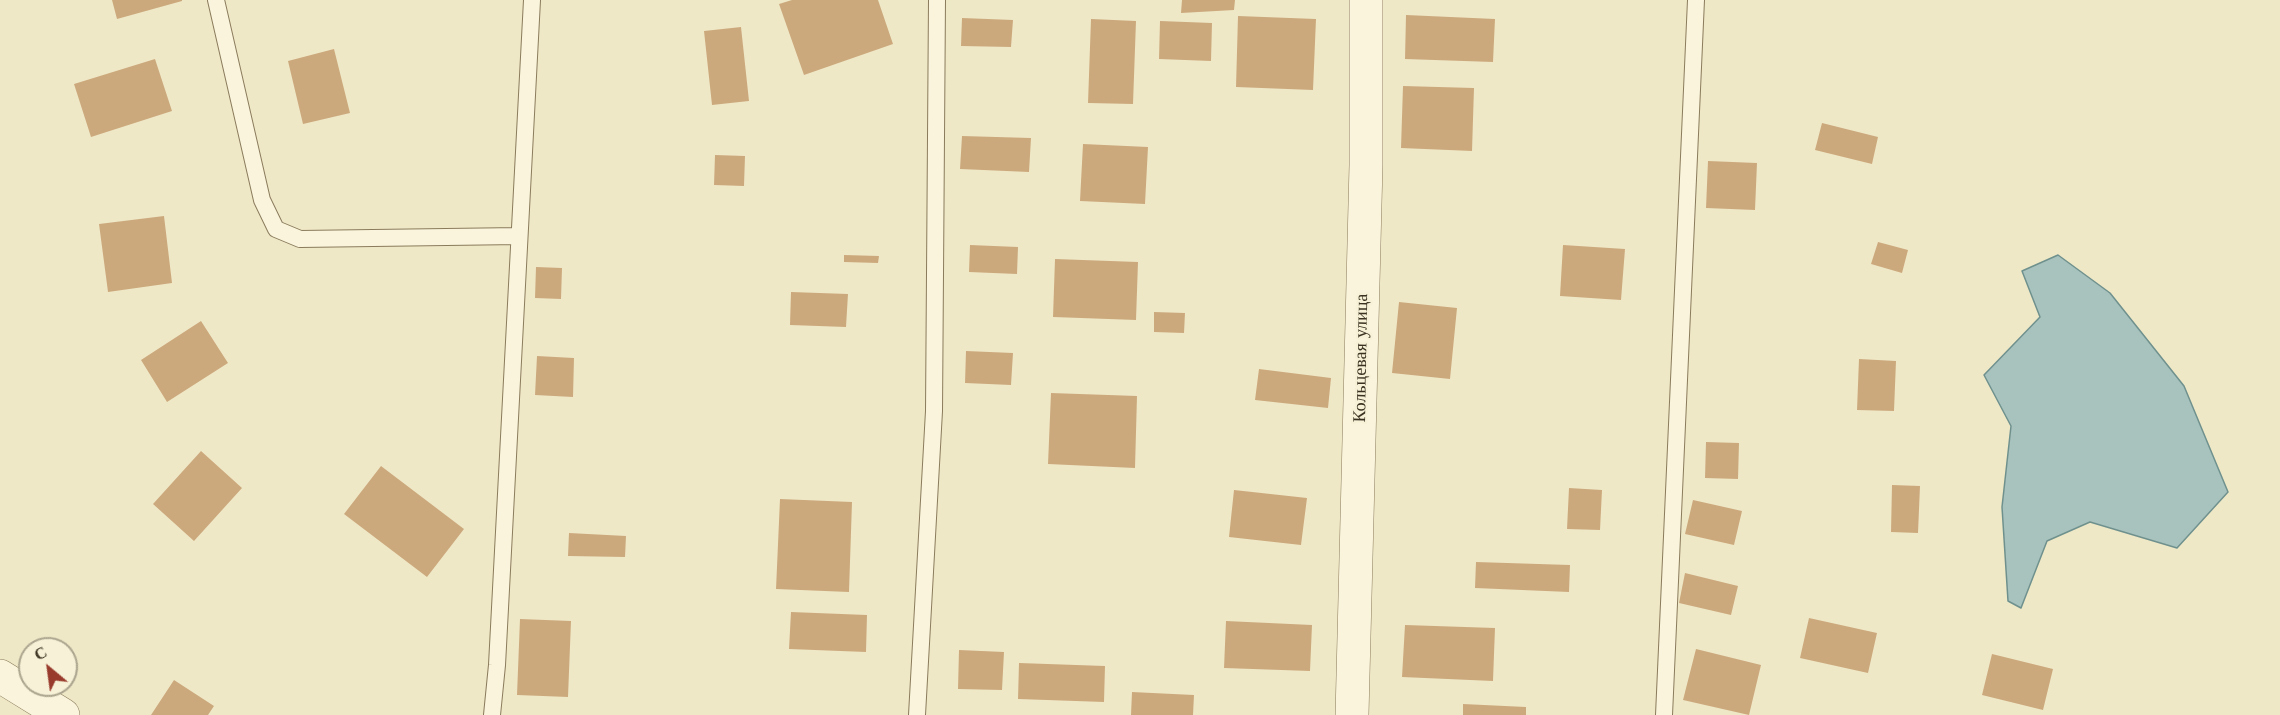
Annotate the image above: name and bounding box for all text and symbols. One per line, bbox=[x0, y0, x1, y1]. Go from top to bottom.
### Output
street label: Кольцевая улица bbox=[1349, 293, 1373, 423]
north arrow bbox=[18, 637, 78, 697]
text: С bbox=[30, 641, 50, 665]

